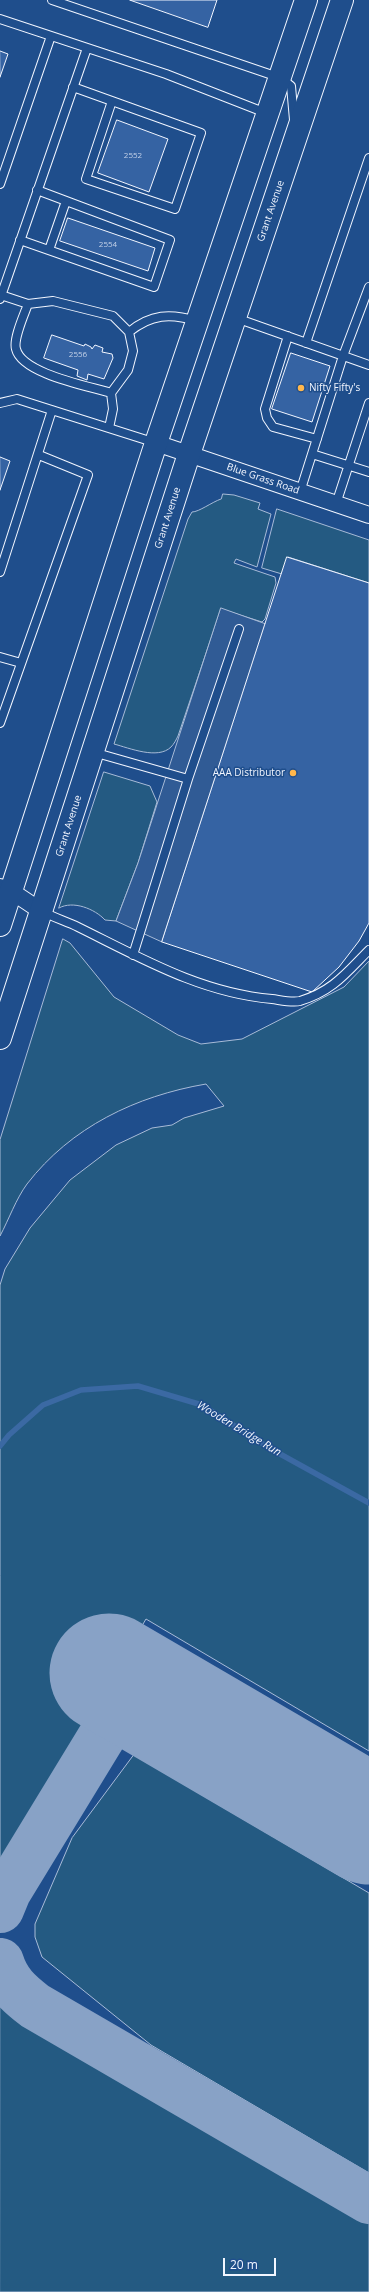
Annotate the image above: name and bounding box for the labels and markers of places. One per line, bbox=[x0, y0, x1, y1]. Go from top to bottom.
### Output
place label: Nifty Fifty's bbox=[309, 382, 360, 394]
marker: Nifty Fifty's bbox=[296, 383, 306, 393]
place label: AAA Distributor bbox=[213, 767, 285, 779]
marker: AAA Distributor bbox=[288, 768, 298, 778]

